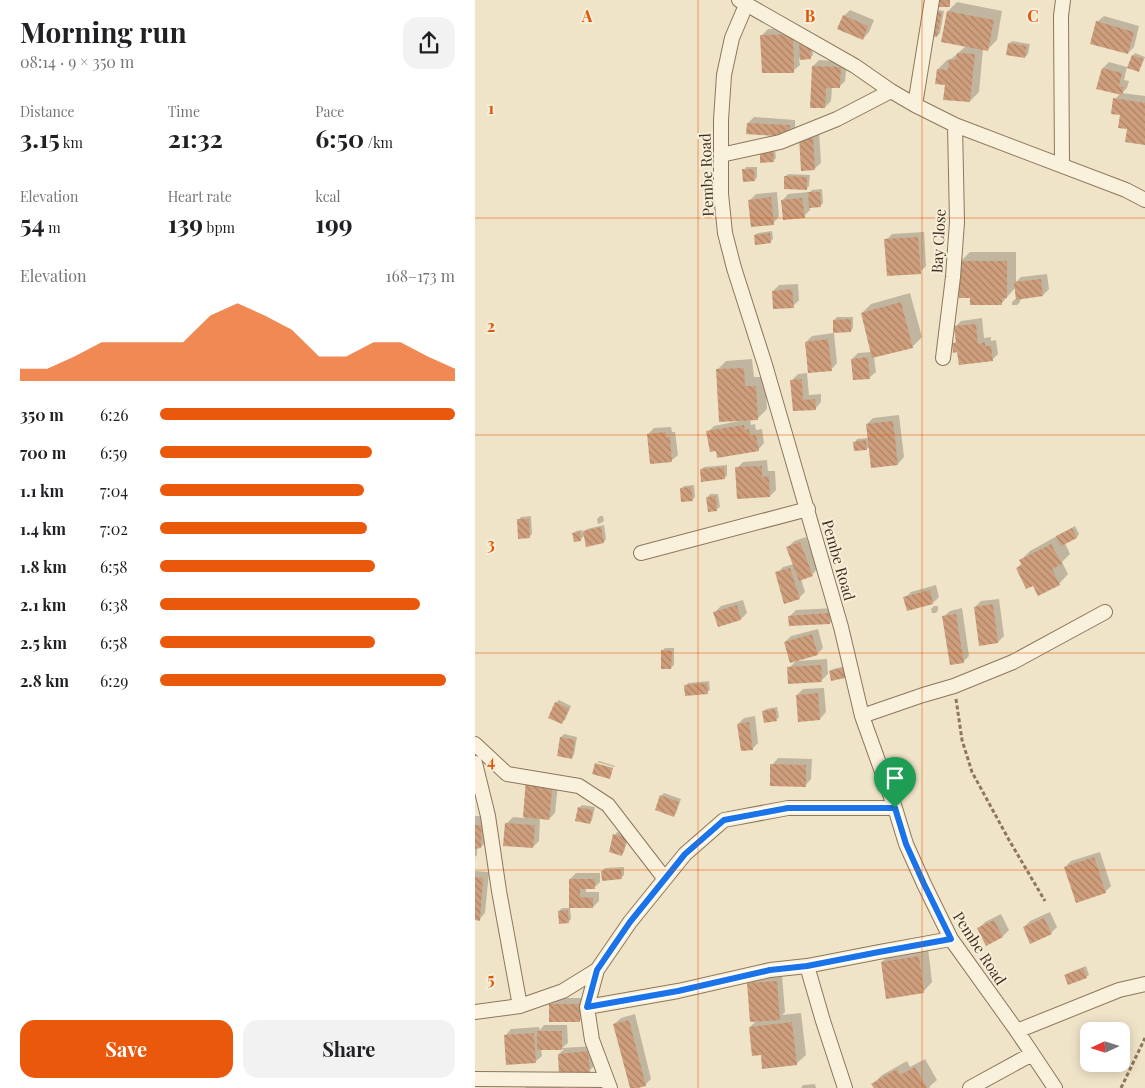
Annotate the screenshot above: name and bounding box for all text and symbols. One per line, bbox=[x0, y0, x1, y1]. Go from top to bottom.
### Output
text: A bbox=[581, 5, 593, 26]
text: B bbox=[805, 5, 816, 26]
text: C bbox=[1027, 5, 1039, 26]
text: Morning run bbox=[20, 13, 187, 50]
button: share bbox=[403, 17, 455, 69]
text: 08:14 · 9 × 350 m bbox=[20, 51, 134, 72]
text: 1 bbox=[488, 97, 494, 118]
text: Distance bbox=[20, 102, 75, 121]
text: Time bbox=[168, 102, 200, 121]
text: Pace bbox=[315, 102, 344, 121]
text: 3.15 bbox=[20, 121, 60, 154]
text: 21:32 bbox=[168, 121, 223, 154]
text: 6:50 bbox=[315, 121, 364, 154]
text: km bbox=[60, 133, 83, 152]
text: /km bbox=[364, 133, 393, 152]
street label: Pembe Road bbox=[695, 133, 717, 217]
text: Elevation bbox=[20, 187, 78, 206]
text: Heart rate bbox=[168, 187, 232, 206]
text: kcal bbox=[315, 187, 340, 206]
text: 54 bbox=[20, 206, 45, 239]
text: 139 bbox=[168, 206, 203, 239]
text: 199 bbox=[315, 206, 353, 239]
street label: Bay Close bbox=[926, 208, 950, 274]
text: m bbox=[45, 218, 61, 237]
text: bpm bbox=[203, 218, 235, 237]
text: Elevation bbox=[20, 265, 87, 286]
text: 168–173 m bbox=[386, 265, 455, 286]
text: 2 bbox=[487, 315, 495, 336]
text: 350 m bbox=[20, 404, 64, 425]
text: 6:26 bbox=[100, 404, 128, 425]
text: 700 m bbox=[20, 442, 66, 463]
text: 6:59 bbox=[100, 442, 127, 463]
text: 1.1 km bbox=[20, 480, 64, 501]
text: 7:04 bbox=[100, 480, 128, 501]
street label: Pembe Road bbox=[818, 517, 860, 603]
text: 1.4 km bbox=[20, 518, 66, 539]
text: 7:02 bbox=[100, 518, 128, 539]
text: 3 bbox=[487, 533, 495, 554]
text: 1.8 km bbox=[20, 556, 67, 577]
text: 6:58 bbox=[100, 556, 128, 577]
text: 2.1 km bbox=[20, 594, 66, 615]
text: 6:38 bbox=[100, 594, 128, 615]
text: 2.5 km bbox=[20, 632, 67, 653]
text: 6:58 bbox=[100, 632, 128, 653]
text: 2.8 km bbox=[20, 670, 69, 691]
text: 6:29 bbox=[100, 670, 128, 691]
text: 4 bbox=[487, 750, 495, 771]
pin bbox=[874, 757, 916, 808]
icon: arrive bbox=[881, 764, 909, 792]
street label: Pembe Road bbox=[949, 908, 1011, 989]
text: 5 bbox=[487, 968, 495, 989]
button: Save bbox=[20, 1020, 233, 1078]
button: Share bbox=[243, 1020, 455, 1078]
north arrow bbox=[1080, 1022, 1130, 1072]
map controls bbox=[1080, 1022, 1130, 1072]

